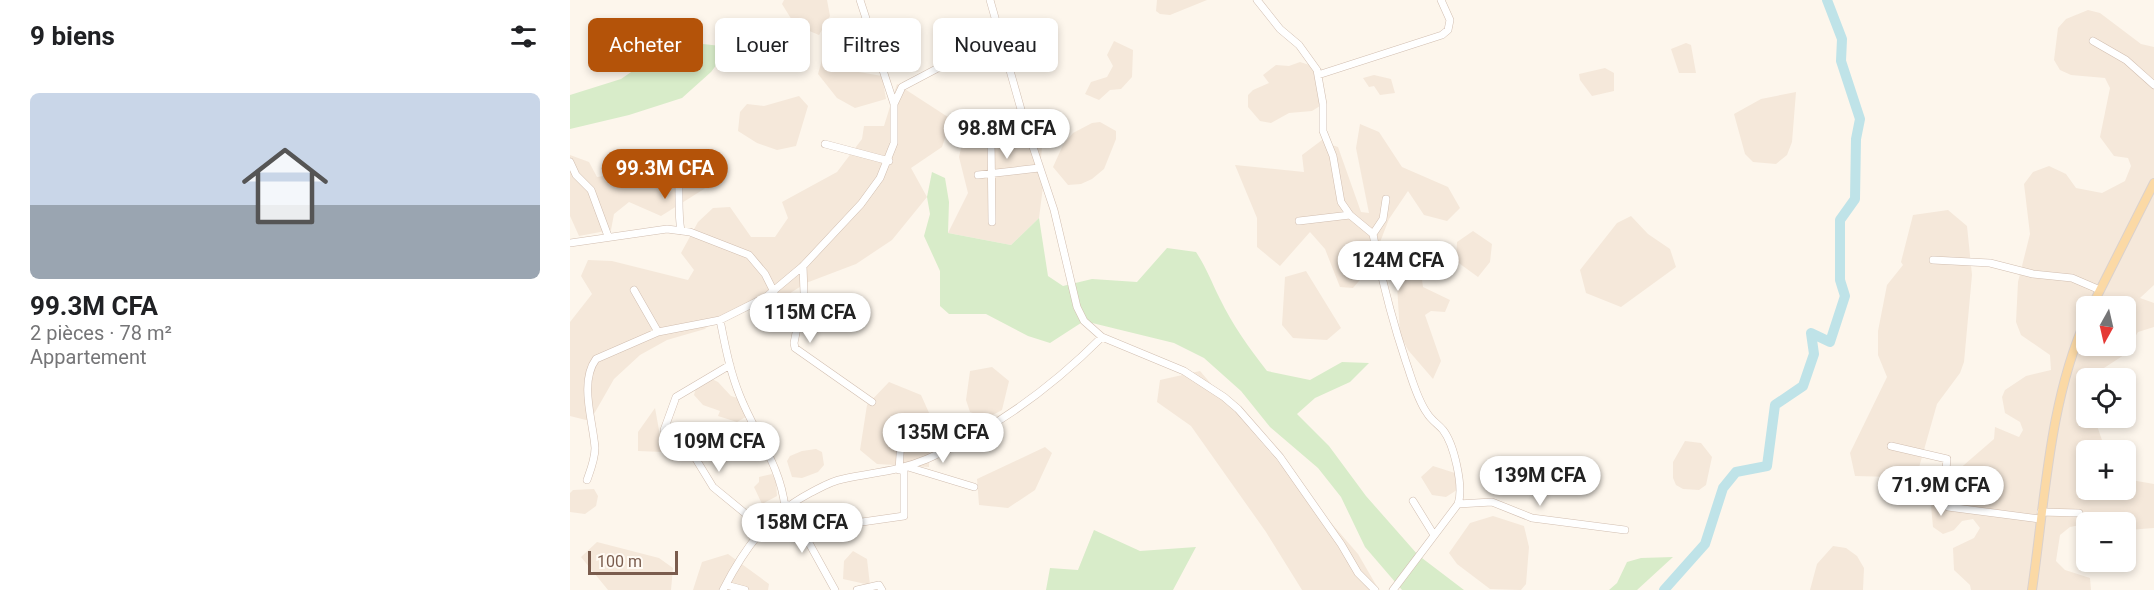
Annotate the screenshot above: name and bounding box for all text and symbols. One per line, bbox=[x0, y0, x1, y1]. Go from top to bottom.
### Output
chip: Acheter bbox=[588, 18, 703, 72]
chip: Louer bbox=[715, 18, 810, 72]
chip: Filtres bbox=[822, 18, 921, 72]
chip: Nouveau bbox=[933, 18, 1058, 72]
icon: filters bbox=[507, 20, 540, 53]
text: 9 biens bbox=[30, 21, 115, 51]
pin: 98.8M CFA bbox=[938, 109, 1076, 160]
text: 98.8M CFA bbox=[958, 116, 1056, 140]
icon: home bbox=[231, 132, 339, 240]
pin: 99.3M CFA bbox=[596, 149, 734, 200]
text: 99.3M CFA bbox=[616, 156, 714, 180]
pin: 124M CFA bbox=[1336, 241, 1460, 292]
text: 124M CFA bbox=[1352, 248, 1444, 272]
text: 99.3M CFA bbox=[30, 291, 158, 321]
pin: 115M CFA bbox=[748, 293, 872, 344]
north arrow bbox=[2076, 296, 2136, 356]
map controls bbox=[2076, 296, 2136, 572]
text: 115M CFA bbox=[764, 300, 856, 324]
text: 2 pièces · 78 m² bbox=[30, 321, 172, 345]
text: Appartement bbox=[30, 345, 147, 369]
button: locate bbox=[2076, 368, 2136, 428]
pin: 135M CFA bbox=[881, 413, 1005, 464]
text: 135M CFA bbox=[897, 420, 989, 444]
pin: 109M CFA bbox=[657, 422, 781, 473]
text: 109M CFA bbox=[673, 429, 765, 453]
button: + bbox=[2076, 440, 2136, 500]
pin: 139M CFA bbox=[1478, 456, 1602, 507]
text: 139M CFA bbox=[1494, 463, 1586, 487]
pin: 71.9M CFA bbox=[1872, 466, 2010, 517]
text: 71.9M CFA bbox=[1892, 473, 1990, 497]
pin: 158M CFA bbox=[740, 503, 864, 554]
text: 158M CFA bbox=[756, 510, 848, 534]
button: − bbox=[2076, 512, 2136, 572]
scale bar bbox=[588, 548, 678, 576]
text: 100 m bbox=[597, 552, 642, 571]

